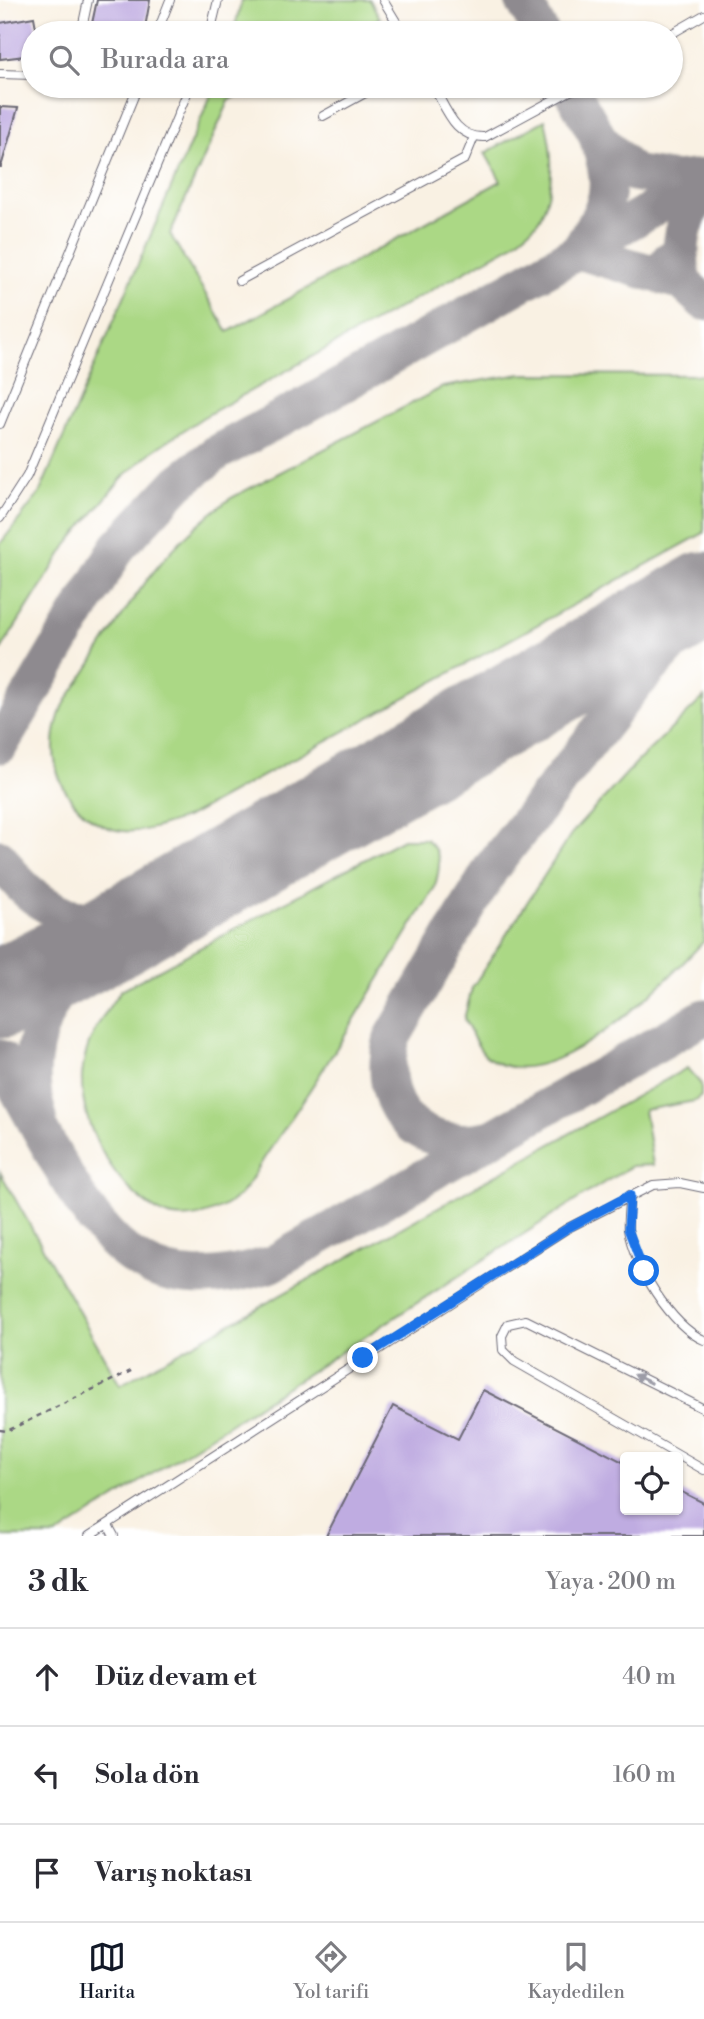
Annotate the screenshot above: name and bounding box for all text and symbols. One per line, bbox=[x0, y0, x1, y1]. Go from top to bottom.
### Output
search box bbox=[21, 21, 683, 98]
icon: search bbox=[45, 41, 83, 79]
text: Burada ara bbox=[101, 44, 229, 76]
route start bbox=[628, 1255, 659, 1286]
route end bbox=[347, 1342, 378, 1373]
one-way arrow bbox=[633, 1373, 653, 1384]
map controls bbox=[620, 1452, 683, 1515]
button: locate bbox=[620, 1452, 683, 1515]
text: 3 dk bbox=[28, 1563, 88, 1601]
text: Yaya · 200 m bbox=[546, 1568, 676, 1596]
icon: ahead bbox=[28, 1658, 66, 1696]
text: Düz devam et bbox=[95, 1661, 257, 1693]
text: 40 m bbox=[622, 1663, 676, 1691]
icon: left bbox=[28, 1756, 66, 1794]
text: Sola dön bbox=[95, 1759, 200, 1791]
text: 160 m bbox=[613, 1761, 676, 1789]
icon: arrive bbox=[28, 1854, 66, 1892]
text: Varış noktası bbox=[95, 1857, 252, 1889]
tab: Harita bbox=[79, 1938, 135, 2004]
tab: Yol tarifi bbox=[294, 1938, 369, 2004]
tab: Kaydedilen bbox=[528, 1938, 625, 2004]

